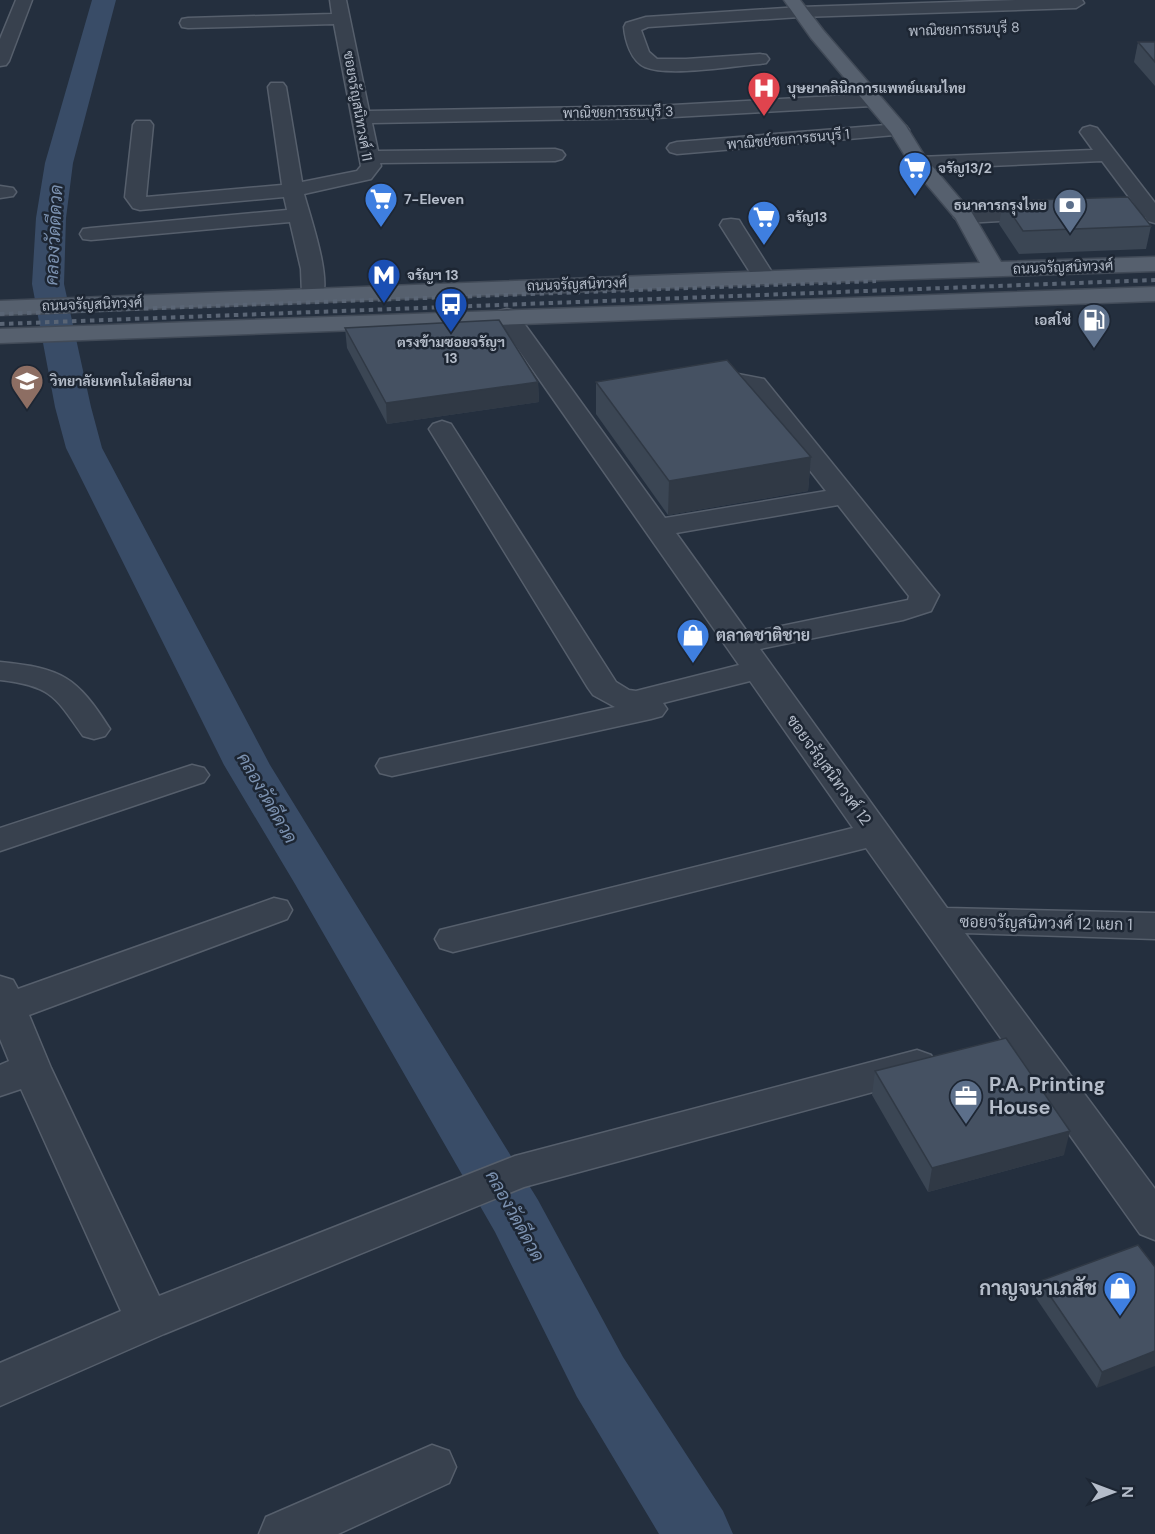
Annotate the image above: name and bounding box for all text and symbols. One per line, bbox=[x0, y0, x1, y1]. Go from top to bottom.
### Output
street label: พาณิชยการธนบุรี 8 bbox=[908, 18, 1020, 41]
street label: ซอยจรัญสนิทวงศ์ 11 bbox=[339, 49, 377, 163]
hospital icon: บุษยาคลินิกการแพทย์แผนไทย bbox=[746, 70, 782, 117]
place label: บุษยาคลินิกการแพทย์แผนไทย bbox=[787, 79, 966, 99]
street label: พาณิชยการธนบุรี 3 bbox=[562, 102, 674, 123]
street label: พาณิชย์ชยการธนบุรี 1 bbox=[726, 125, 850, 154]
supermarket icon: จรัญ13/2 bbox=[897, 150, 933, 197]
place label: จรัญ13/2 bbox=[938, 159, 992, 177]
supermarket icon: 7-Eleven bbox=[363, 181, 399, 228]
water label: คลองวัดดีดวด bbox=[38, 184, 69, 286]
bank icon: ธนาคารกรุงไทย bbox=[1052, 187, 1088, 234]
place label: 7-Eleven bbox=[404, 190, 464, 208]
place label: ธนาคารกรุงไทย bbox=[954, 196, 1047, 216]
supermarket icon: จรัญ13 bbox=[746, 199, 782, 246]
place label: จรัญ13 bbox=[787, 208, 827, 226]
street label: ถนนจรัญสนิทวงศ์ bbox=[1013, 256, 1113, 278]
metro station icon: จรัญฯ 13 bbox=[366, 257, 402, 304]
place label: จรัญฯ 13 bbox=[407, 266, 459, 284]
street label: ถนนจรัญสนิทวงศ์ bbox=[527, 273, 627, 295]
bus stop icon: ตรงข้ามซอยจรัญฯ 13 bbox=[433, 286, 469, 333]
street label: ถนนจรัญสนิทวงศ์ bbox=[42, 293, 142, 315]
fuel station icon: เอสโซ่ bbox=[1076, 302, 1112, 349]
place label: เอสโซ่ bbox=[1035, 311, 1071, 329]
place label: ตรงข้ามซอยจรัญฯ 13 bbox=[397, 333, 505, 367]
school or university icon: วิทยาลัยเทคโนโลยีสยาม bbox=[9, 363, 45, 410]
place label: วิทยาลัยเทคโนโลยีสยาม bbox=[49, 372, 192, 390]
shop icon: ตลาดชาติชาย bbox=[675, 617, 711, 664]
place label: ตลาดชาติชาย bbox=[716, 625, 810, 646]
street label: ซอยจรัญสนิทวงศ์ 12 bbox=[782, 709, 878, 830]
water label: คลองวัดดีดวด bbox=[231, 748, 304, 848]
street label: ซอยจรัญสนิทวงศ์ 12 แยก 1 bbox=[959, 909, 1133, 935]
place label: P.A. Printing House bbox=[989, 1071, 1106, 1120]
office icon: P.A. Printing House bbox=[948, 1078, 984, 1125]
water label: คลองวัดดีดวด bbox=[480, 1165, 551, 1266]
shop icon: กาญจนาเภสัช bbox=[1102, 1270, 1138, 1317]
place label: กาญจนาเภสัช bbox=[979, 1275, 1097, 1301]
north arrow bbox=[1083, 1462, 1143, 1522]
text: N bbox=[1117, 1486, 1138, 1498]

